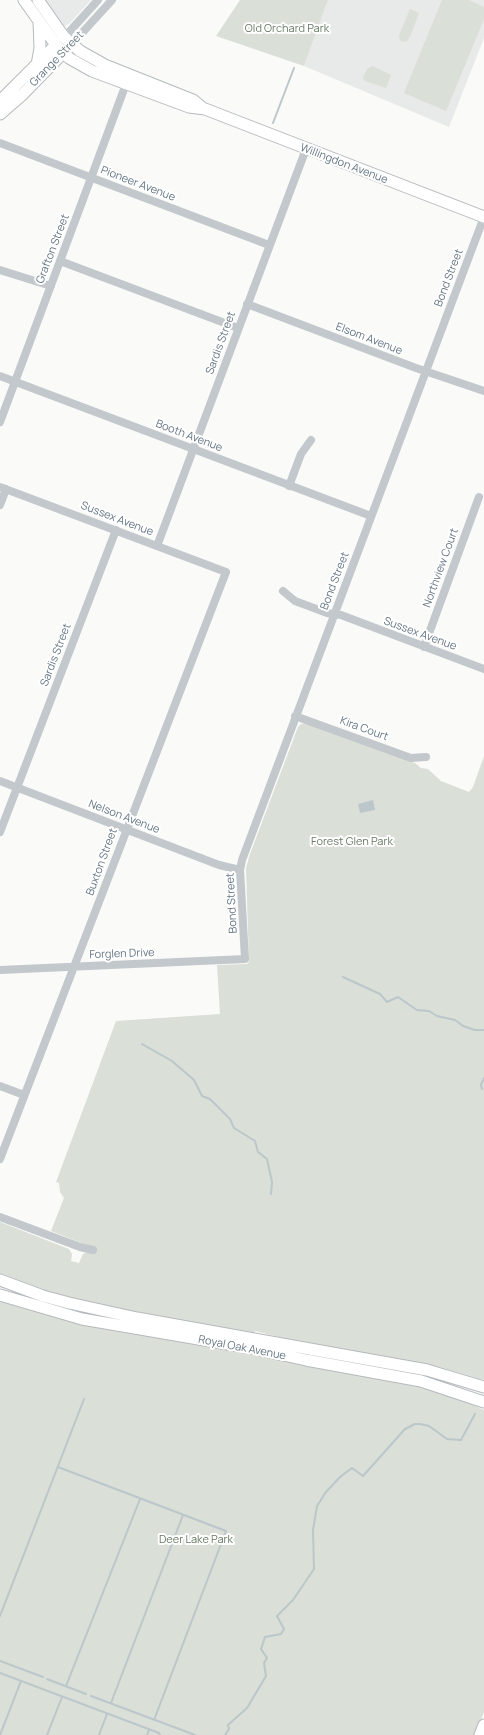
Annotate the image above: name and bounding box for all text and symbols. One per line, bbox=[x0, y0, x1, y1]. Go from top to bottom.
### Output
park label: Old Orchard Park bbox=[245, 22, 329, 36]
street label: Grange Street bbox=[27, 29, 87, 89]
street label: Willingdon Avenue bbox=[298, 141, 390, 187]
street label: Pioneer Avenue bbox=[99, 164, 177, 204]
street label: Grafton Street bbox=[34, 212, 72, 286]
street label: Bond Street bbox=[432, 247, 466, 309]
street label: Sardis Street bbox=[203, 310, 239, 376]
street label: Elsom Avenue bbox=[334, 320, 404, 358]
street label: Booth Avenue bbox=[154, 417, 224, 455]
street label: Sussex Avenue bbox=[79, 499, 155, 539]
street label: Northview Court bbox=[421, 527, 461, 609]
street label: Bond Street bbox=[318, 550, 352, 612]
street label: Sussex Avenue bbox=[382, 615, 458, 653]
street label: Sardis Street bbox=[38, 622, 74, 688]
street label: Kira Court bbox=[338, 714, 390, 744]
street label: Nelson Avenue bbox=[87, 797, 161, 837]
street label: Buxton Street bbox=[84, 826, 120, 898]
park label: Forest Glen Park bbox=[311, 835, 393, 849]
street label: Bond Street bbox=[224, 872, 240, 934]
street label: Forglen Drive bbox=[89, 946, 155, 962]
street label: Royal Oak Avenue bbox=[197, 1333, 287, 1363]
park label: Deer Lake Park bbox=[159, 1533, 233, 1547]

